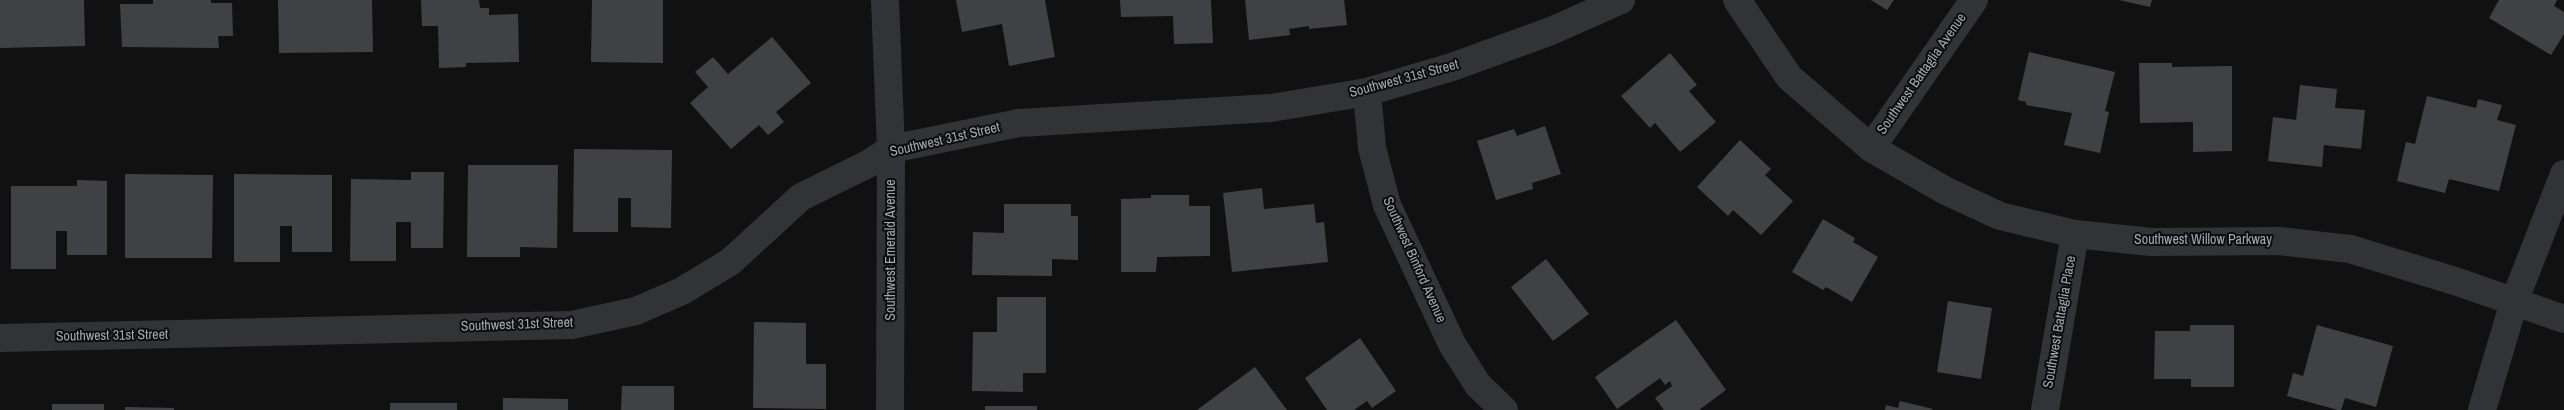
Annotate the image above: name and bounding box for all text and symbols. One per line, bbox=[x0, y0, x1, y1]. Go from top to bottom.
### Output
street label: Southwest Battaglia Avenue bbox=[1874, 10, 1970, 138]
street label: Southwest 31st Street bbox=[1348, 56, 1460, 102]
street label: Southwest 31st Street bbox=[888, 119, 1002, 161]
street label: Southwest Emerald Avenue bbox=[883, 179, 899, 321]
street label: Southwest Binford Avenue bbox=[1379, 195, 1449, 325]
street label: Southwest Willow Parkway bbox=[2134, 232, 2272, 248]
street label: Southwest Battaglia Place bbox=[2040, 255, 2080, 389]
street label: Southwest 31st Street bbox=[461, 315, 573, 335]
street label: Southwest 31st Street bbox=[56, 327, 168, 345]

